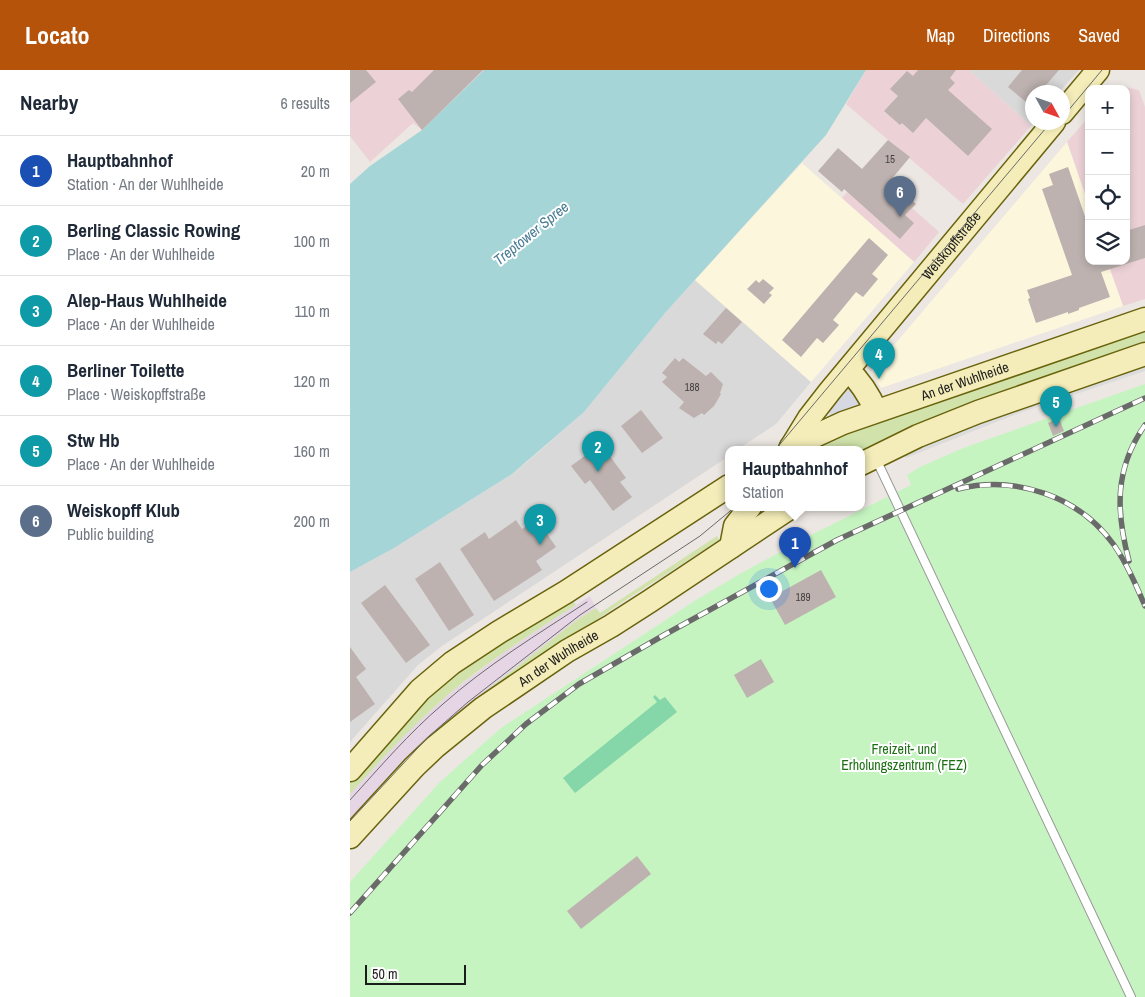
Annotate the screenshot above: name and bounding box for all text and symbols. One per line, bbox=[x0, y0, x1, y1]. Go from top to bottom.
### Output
text: Locato bbox=[25, 19, 90, 51]
text: Map bbox=[926, 23, 955, 48]
text: Directions bbox=[983, 23, 1050, 48]
text: Saved bbox=[1078, 23, 1120, 48]
north arrow bbox=[1025, 85, 1070, 130]
map controls bbox=[1085, 85, 1130, 265]
button: + bbox=[1085, 85, 1130, 130]
text: Nearby bbox=[20, 88, 78, 117]
text: 6 results bbox=[280, 92, 330, 114]
button: − bbox=[1085, 130, 1130, 175]
text: Hauptbahnhof bbox=[67, 147, 173, 173]
house number: 15 bbox=[885, 152, 895, 166]
text: 1 bbox=[32, 160, 40, 182]
text: 20 m bbox=[301, 160, 330, 182]
text: Station · An der Wuhlheide bbox=[67, 173, 224, 195]
button: locate bbox=[1085, 175, 1130, 220]
pin: 6 bbox=[884, 176, 916, 217]
water label: Treptower Spree bbox=[489, 196, 573, 270]
street label: Weiskopffstraße bbox=[918, 208, 985, 283]
text: Berling Classic Rowing bbox=[67, 217, 240, 243]
button: layers bbox=[1085, 220, 1130, 265]
text: 2 bbox=[32, 230, 40, 252]
text: 100 m bbox=[294, 230, 330, 252]
text: Place · An der Wuhlheide bbox=[67, 243, 215, 265]
text: Alep-Haus Wuhlheide bbox=[67, 287, 227, 313]
text: 3 bbox=[32, 300, 40, 322]
text: 110 m bbox=[294, 300, 330, 322]
text: Place · An der Wuhlheide bbox=[67, 313, 215, 335]
pin: 4 bbox=[863, 338, 895, 379]
text: Berliner Toilette bbox=[67, 357, 184, 383]
street label: An der Wuhlheide bbox=[917, 358, 1011, 405]
text: 4 bbox=[32, 370, 40, 392]
text: 120 m bbox=[294, 370, 330, 392]
house number: 188 bbox=[684, 380, 700, 394]
text: Place · Weiskopffstraße bbox=[67, 383, 206, 405]
pin: 5 bbox=[1040, 386, 1072, 427]
text: Stw Hb bbox=[67, 427, 120, 453]
pin: 2 bbox=[582, 431, 614, 472]
text: 5 bbox=[32, 440, 40, 462]
text: 160 m bbox=[294, 440, 330, 462]
popup bbox=[725, 446, 865, 511]
text: Place · An der Wuhlheide bbox=[67, 453, 215, 475]
text: Hauptbahnhof bbox=[742, 455, 848, 481]
text: Station bbox=[742, 481, 784, 503]
text: Weiskopff Klub bbox=[67, 497, 180, 523]
pin: 3 bbox=[524, 504, 556, 545]
text: 6 bbox=[32, 510, 40, 532]
text: 200 m bbox=[294, 510, 330, 532]
text: Public building bbox=[67, 523, 154, 545]
pin: 1 bbox=[779, 527, 811, 568]
your location bbox=[756, 576, 782, 602]
house number: 189 bbox=[795, 590, 811, 604]
street label: An der Wuhlheide bbox=[514, 626, 602, 691]
park label: Freizeit- und Erholungszentrum (FEZ) bbox=[841, 740, 967, 774]
scale bar bbox=[365, 962, 466, 985]
text: 50 m bbox=[372, 965, 398, 983]

